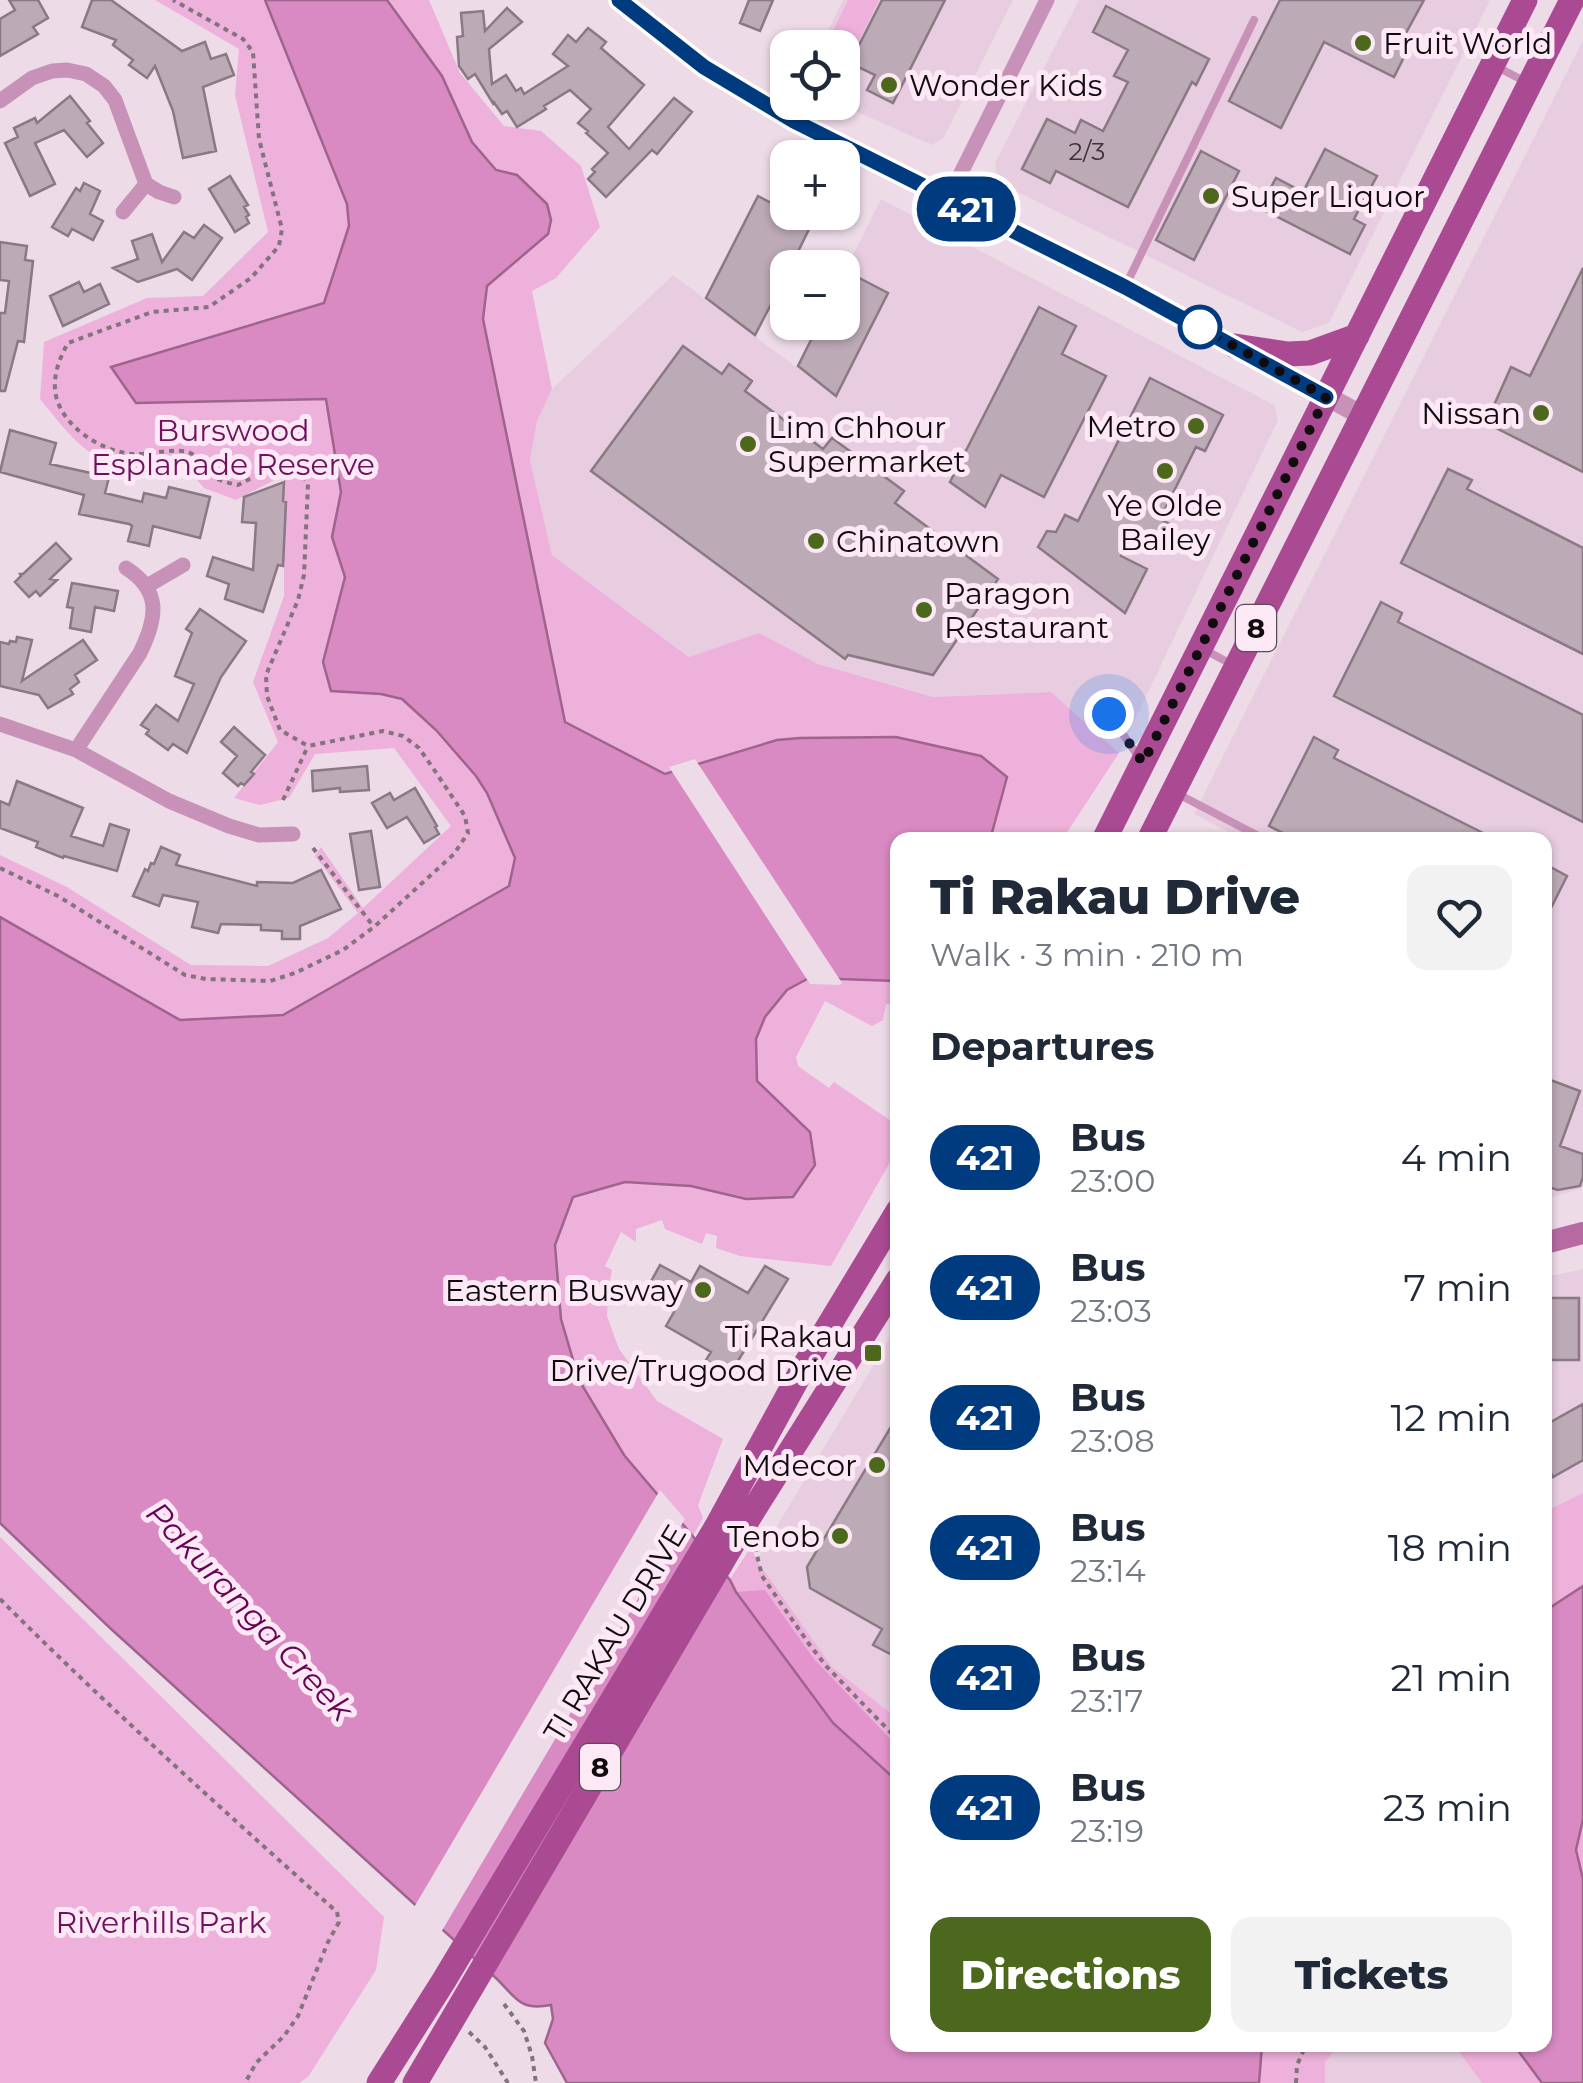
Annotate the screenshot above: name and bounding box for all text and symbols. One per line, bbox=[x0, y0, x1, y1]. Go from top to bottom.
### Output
place label: Fruit World bbox=[1383, 25, 1552, 62]
map controls bbox=[770, 30, 860, 340]
button: locate bbox=[770, 30, 860, 120]
marker: Fruit World bbox=[1352, 32, 1374, 54]
place label: Wonder Kids bbox=[909, 67, 1103, 104]
marker: Wonder Kids bbox=[878, 74, 900, 96]
house number: 2/3 bbox=[1069, 136, 1105, 166]
button: + bbox=[770, 140, 860, 230]
line badge: 421 bbox=[908, 176, 1024, 242]
place label: Super Liquor bbox=[1231, 178, 1425, 215]
marker: Super Liquor bbox=[1200, 185, 1222, 207]
text: 421 bbox=[937, 188, 995, 231]
button: − bbox=[770, 250, 860, 340]
unlabelled marker bbox=[1179, 306, 1221, 348]
place label: Nissan bbox=[1421, 395, 1521, 432]
marker: Nissan bbox=[1530, 402, 1552, 424]
place label: Metro bbox=[1087, 408, 1176, 445]
place label: Lim Chhour Supermarket bbox=[768, 409, 966, 480]
park label: Burswood Esplanade Reserve bbox=[91, 412, 375, 483]
marker: Metro bbox=[1185, 415, 1207, 437]
marker: Lim Chhour Supermarket bbox=[737, 433, 759, 455]
marker: Ye Olde Bailey bbox=[1154, 460, 1176, 482]
place label: Ye Olde Bailey bbox=[1108, 487, 1222, 558]
place label: Chinatown bbox=[836, 523, 1000, 560]
marker: Chinatown bbox=[805, 530, 827, 552]
place label: Paragon Restaurant bbox=[944, 575, 1109, 646]
marker: Paragon Restaurant bbox=[913, 599, 935, 621]
road number: 8 bbox=[1236, 605, 1276, 651]
your location bbox=[1084, 689, 1134, 739]
button: heart bbox=[1407, 865, 1512, 970]
text: Ti Rakau Drive bbox=[930, 868, 1300, 926]
text: Walk · 3 min · 210 m bbox=[930, 935, 1244, 974]
text: Departures bbox=[930, 1023, 1154, 1070]
text: Bus bbox=[1070, 1114, 1145, 1161]
text: 4 min bbox=[1401, 1134, 1512, 1181]
text: 421 bbox=[956, 1136, 1014, 1179]
text: 23:00 bbox=[1070, 1161, 1155, 1200]
text: Bus bbox=[1070, 1244, 1145, 1291]
text: 7 min bbox=[1403, 1264, 1512, 1311]
text: 421 bbox=[956, 1266, 1014, 1309]
place label: Eastern Busway bbox=[445, 1272, 684, 1309]
marker: Eastern Busway bbox=[692, 1279, 714, 1301]
text: 23:03 bbox=[1070, 1291, 1152, 1330]
place label: Ti Rakau Drive/Trugood Drive bbox=[550, 1318, 853, 1389]
marker: Ti Rakau Drive/Trugood Drive bbox=[862, 1342, 884, 1364]
text: Bus bbox=[1070, 1374, 1145, 1421]
text: 12 min bbox=[1391, 1394, 1512, 1441]
text: 421 bbox=[956, 1396, 1014, 1439]
text: 23:08 bbox=[1070, 1421, 1155, 1460]
place label: Mdecor bbox=[742, 1447, 857, 1484]
marker: Mdecor bbox=[866, 1454, 888, 1476]
water label: Pakuranga Creek bbox=[138, 1493, 363, 1730]
text: Bus bbox=[1070, 1504, 1145, 1551]
street label: TI RAKAU DRIVE bbox=[536, 1518, 694, 1748]
place label: Tenob bbox=[727, 1518, 820, 1555]
text: 18 min bbox=[1388, 1524, 1512, 1571]
marker: Tenob bbox=[829, 1525, 851, 1547]
text: 421 bbox=[956, 1526, 1014, 1569]
text: 23:14 bbox=[1070, 1551, 1146, 1590]
text: Bus bbox=[1070, 1634, 1145, 1681]
text: 21 min bbox=[1391, 1654, 1512, 1701]
text: 421 bbox=[956, 1656, 1014, 1699]
text: 23:17 bbox=[1070, 1681, 1143, 1720]
road number: 8 bbox=[580, 1744, 620, 1790]
text: Bus bbox=[1070, 1764, 1145, 1811]
text: 23 min bbox=[1383, 1784, 1512, 1831]
text: 421 bbox=[956, 1786, 1014, 1829]
text: 23:19 bbox=[1070, 1811, 1144, 1850]
park label: Riverhills Park bbox=[55, 1904, 267, 1941]
button: Directions bbox=[930, 1917, 1211, 2032]
button: Tickets bbox=[1231, 1917, 1512, 2032]

